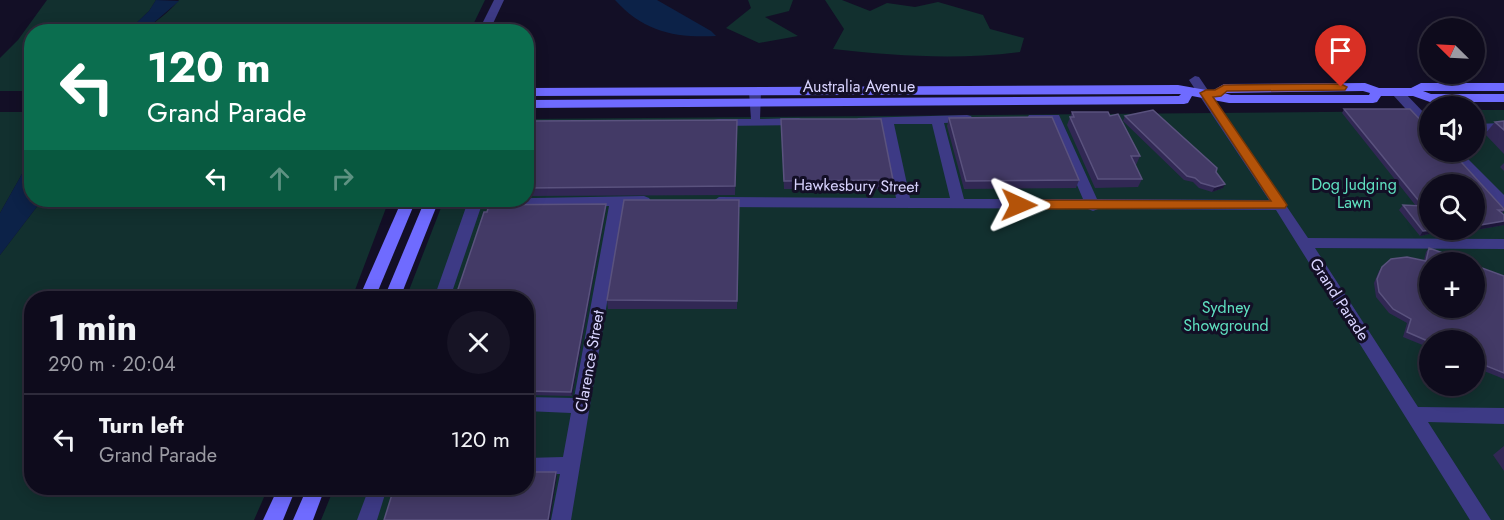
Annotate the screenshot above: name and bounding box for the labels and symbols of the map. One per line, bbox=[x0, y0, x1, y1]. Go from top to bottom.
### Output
north arrow bbox=[1419, 18, 1485, 84]
pin bbox=[1315, 25, 1366, 87]
street label: Australia Avenue bbox=[803, 75, 915, 98]
street label: Hawkesbury Street bbox=[793, 173, 919, 198]
position arrow bbox=[987, 173, 1051, 237]
park label: Dog Judging Lawn bbox=[1311, 173, 1397, 214]
street label: Grand Parade bbox=[1304, 253, 1375, 345]
park label: Sydney Showground bbox=[1183, 296, 1269, 337]
street label: Clarence Street bbox=[569, 308, 610, 414]

